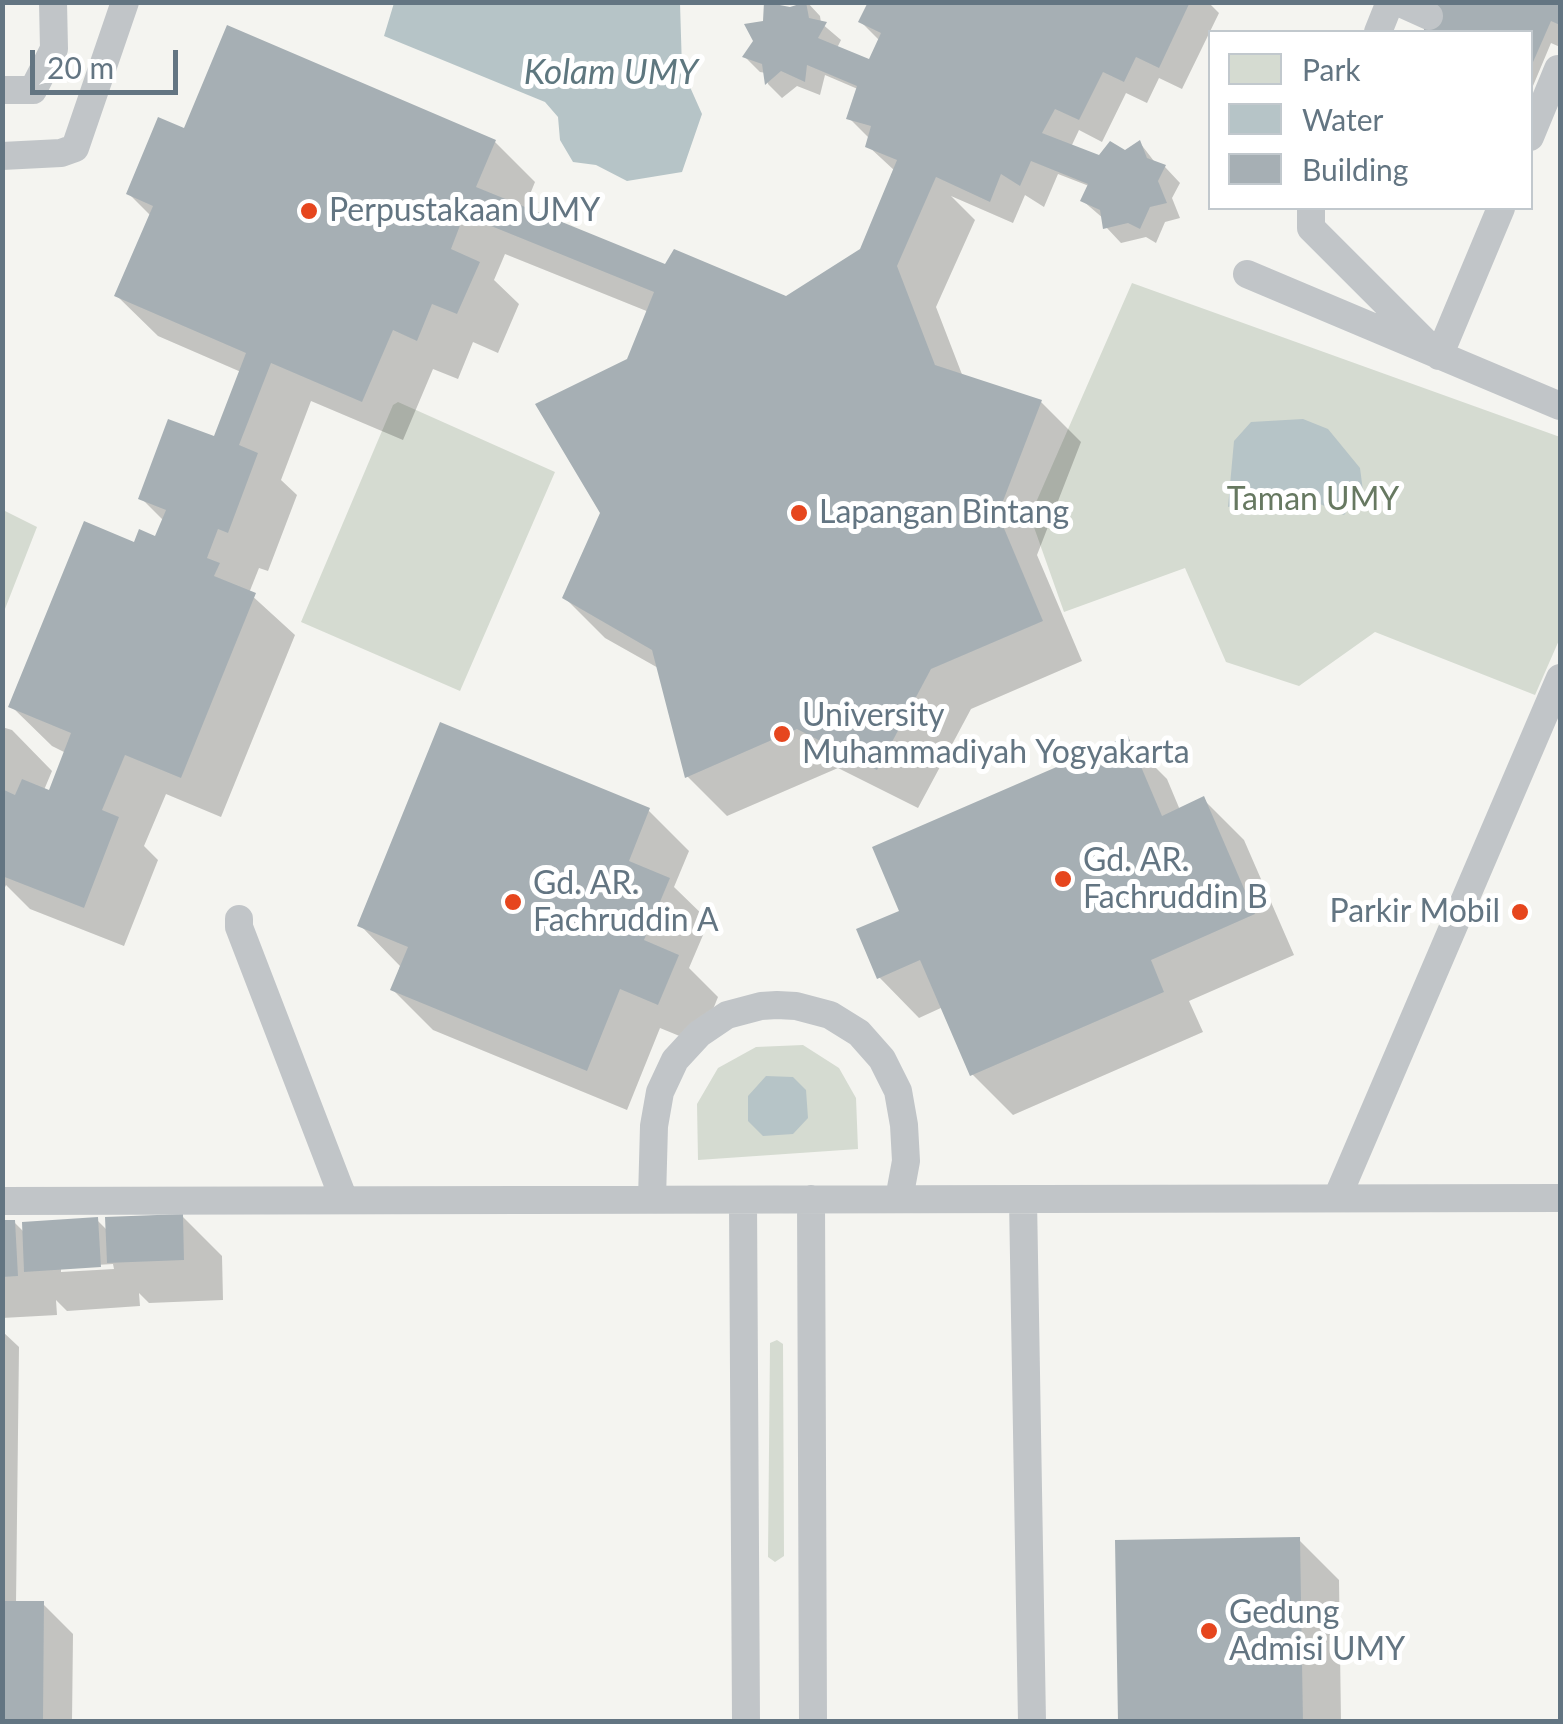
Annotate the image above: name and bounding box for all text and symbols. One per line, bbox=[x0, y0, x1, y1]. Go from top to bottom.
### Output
scale bar bbox=[35, 30, 182, 92]
legend bbox=[1208, 30, 1533, 210]
text: 20 m bbox=[47, 49, 114, 85]
text: Park bbox=[1302, 51, 1361, 87]
water label: Kolam UMY bbox=[524, 52, 698, 94]
text: Water bbox=[1302, 101, 1384, 137]
text: Building bbox=[1302, 151, 1408, 187]
place label: Perpustakaan UMY bbox=[329, 192, 600, 230]
marker: Perpustakaan UMY bbox=[298, 200, 320, 222]
park label: Taman UMY bbox=[1227, 481, 1399, 519]
place label: Lapangan Bintang bbox=[819, 494, 1069, 532]
marker: Lapangan Bintang bbox=[788, 502, 810, 524]
place label: University Muhammadiyah Yogyakarta bbox=[802, 697, 1190, 772]
marker: University Muhammadiyah Yogyakarta bbox=[771, 723, 793, 745]
place label: Gd. AR. Fachruddin B bbox=[1083, 842, 1268, 917]
place label: Gd. AR. Fachruddin A bbox=[533, 865, 719, 940]
marker: Gd. AR. Fachruddin B bbox=[1052, 868, 1074, 890]
marker: Gd. AR. Fachruddin A bbox=[502, 891, 524, 913]
place label: Parkir Mobil bbox=[1329, 893, 1500, 931]
marker: Parkir Mobil bbox=[1509, 901, 1531, 923]
place label: Gedung Admisi UMY bbox=[1229, 1594, 1405, 1669]
marker: Gedung Admisi UMY bbox=[1198, 1620, 1220, 1642]

